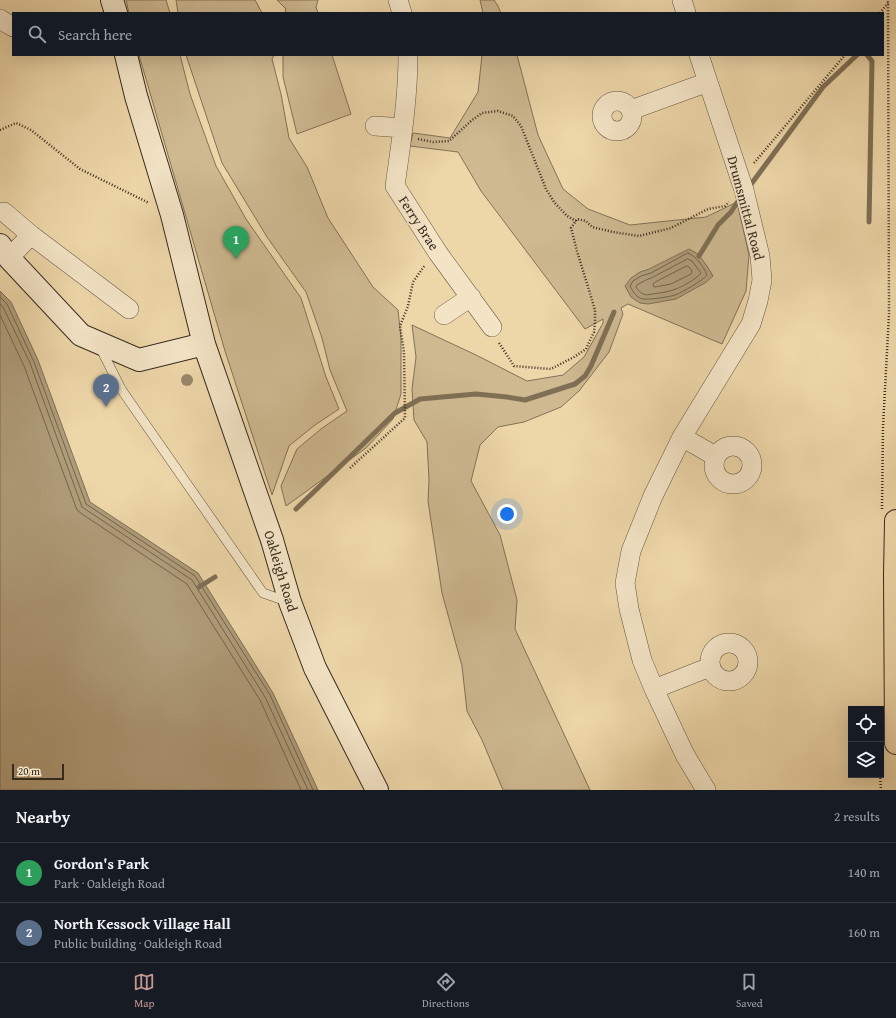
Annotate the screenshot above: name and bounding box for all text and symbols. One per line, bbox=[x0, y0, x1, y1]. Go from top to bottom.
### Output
search box bbox=[12, 12, 884, 56]
icon: search bbox=[26, 23, 48, 45]
text: Search here bbox=[58, 24, 132, 45]
street label: Drumsmittal Road bbox=[722, 154, 770, 263]
street label: Ferry Brae bbox=[394, 192, 444, 254]
pin: 1 bbox=[223, 226, 249, 259]
pin: 2 bbox=[93, 374, 119, 407]
your location bbox=[497, 504, 517, 524]
street label: Oakleigh Road bbox=[259, 528, 303, 615]
map controls bbox=[848, 706, 884, 778]
button: locate bbox=[848, 706, 884, 742]
button: layers bbox=[848, 742, 884, 778]
scale bar bbox=[12, 762, 64, 781]
text: 20 m bbox=[18, 763, 40, 779]
text: Nearby bbox=[16, 804, 70, 829]
text: 2 results bbox=[834, 807, 880, 826]
text: Gordon's Park bbox=[54, 853, 149, 874]
text: 1 bbox=[26, 863, 32, 882]
text: 140 m bbox=[848, 863, 880, 882]
text: Park · Oakleigh Road bbox=[54, 874, 165, 893]
text: North Kessock Village Hall bbox=[54, 913, 231, 934]
text: 2 bbox=[26, 923, 32, 942]
text: 160 m bbox=[848, 923, 880, 942]
text: Public building · Oakleigh Road bbox=[54, 934, 222, 953]
tab: Map bbox=[133, 971, 155, 1011]
tab: Directions bbox=[422, 971, 469, 1011]
tab: Saved bbox=[736, 971, 763, 1011]

